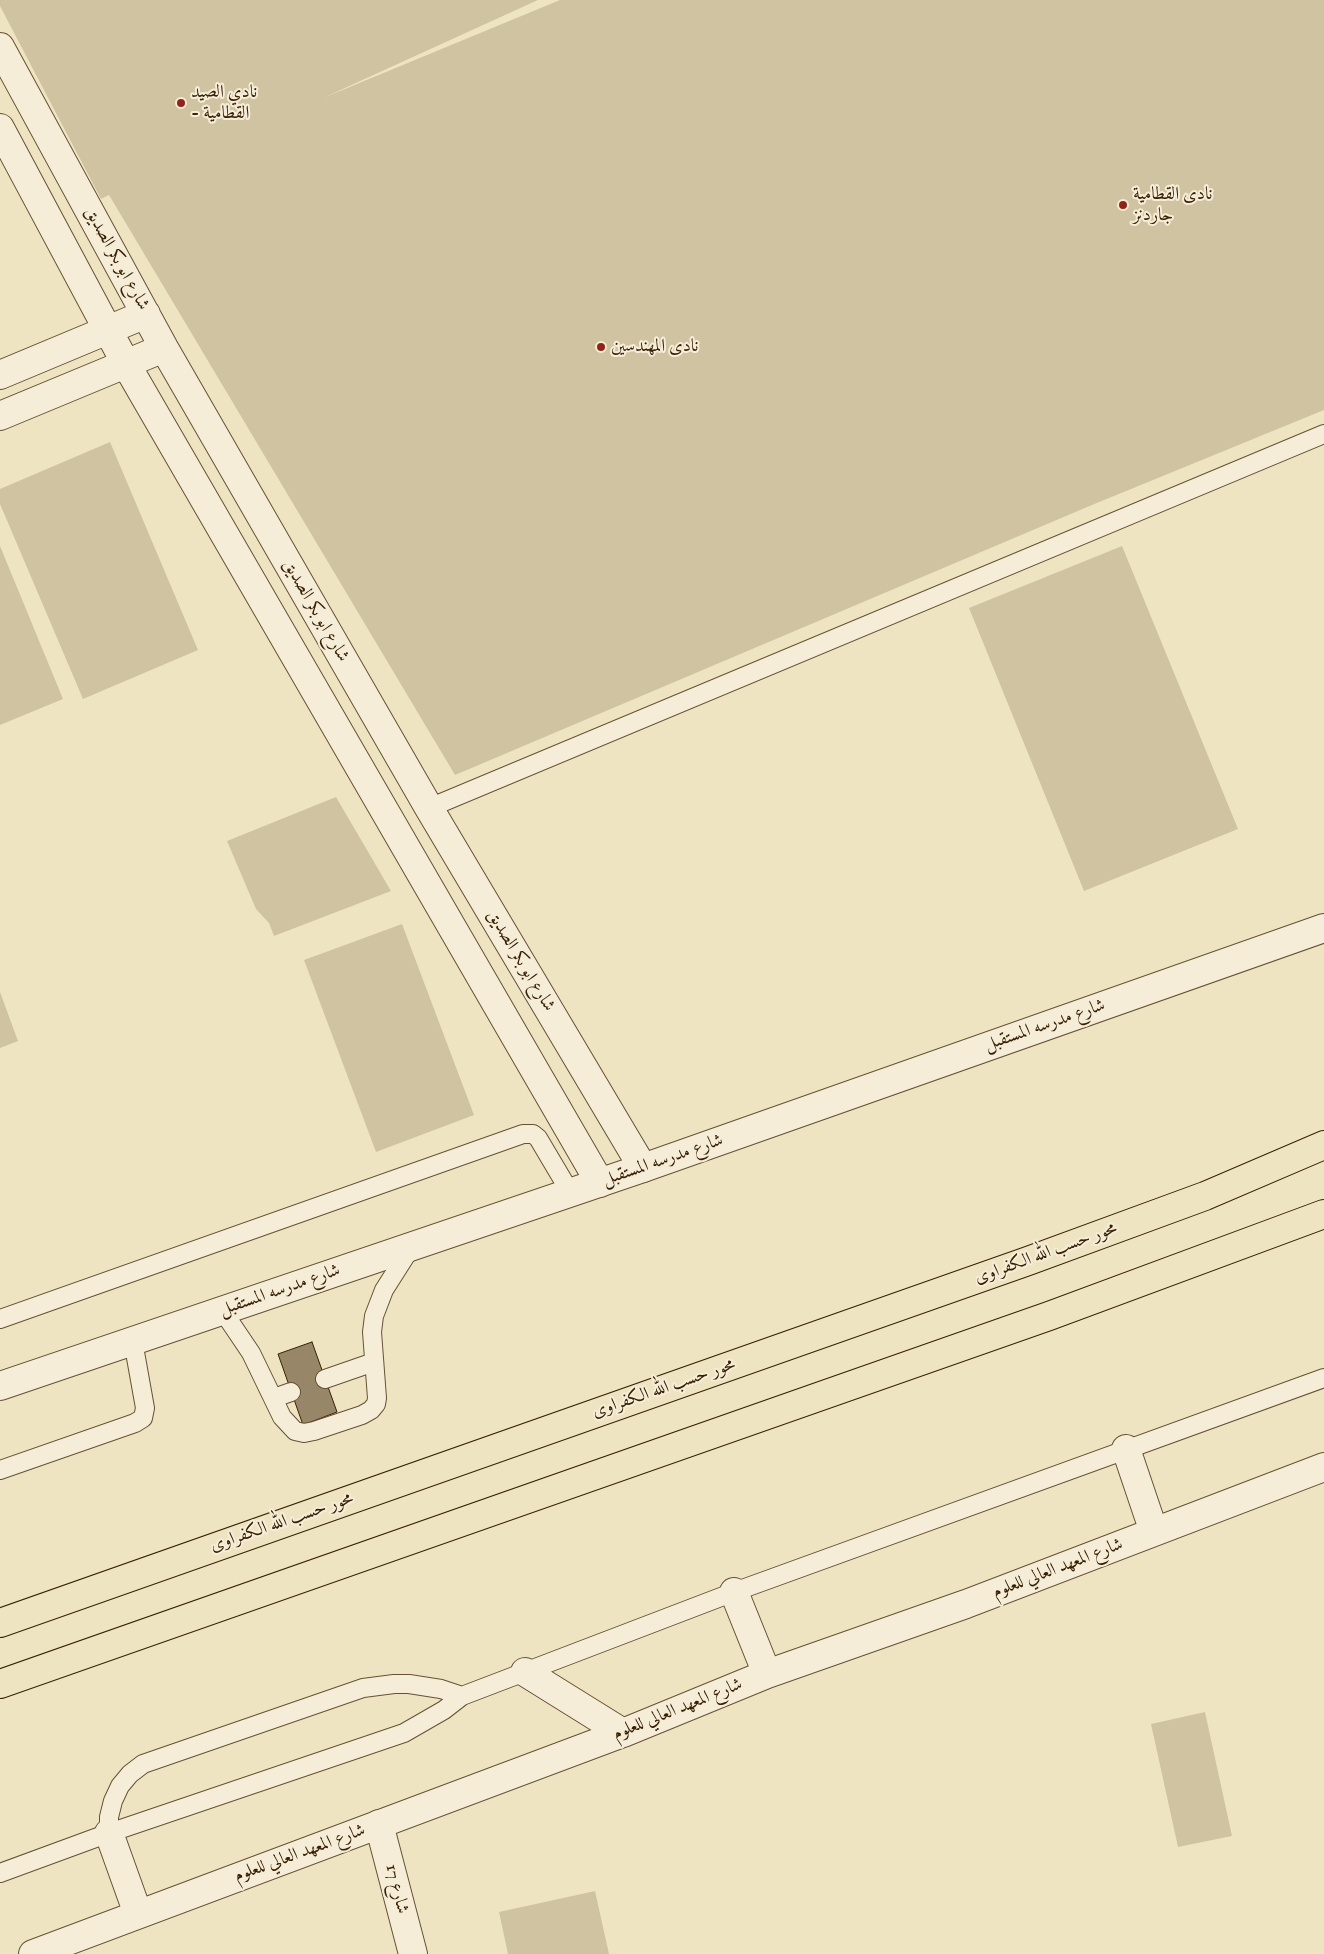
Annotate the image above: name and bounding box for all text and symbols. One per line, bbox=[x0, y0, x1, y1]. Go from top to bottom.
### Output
place label: نادي الصيد - القطامية bbox=[191, 82, 257, 125]
marker: نادي الصيد - القطامية bbox=[175, 97, 187, 109]
place label: نادى القطامية جاردنز bbox=[1133, 184, 1212, 226]
marker: نادى القطامية جاردنز bbox=[1117, 199, 1129, 211]
street label: شارع ابو بكر الصديق bbox=[79, 204, 153, 314]
place label: نادى المهندسين bbox=[611, 336, 698, 358]
marker: نادى المهندسين bbox=[595, 341, 607, 353]
street label: شارع ابو بكر الصديق bbox=[277, 556, 353, 666]
street label: شارع ابو بكر الصديق bbox=[481, 906, 559, 1016]
street label: شارع مدرسه المستقبل bbox=[982, 995, 1108, 1057]
street label: شارع مدرسه المستقبل bbox=[600, 1130, 726, 1192]
street label: محور حسب الله الكفراوى bbox=[972, 1218, 1120, 1290]
street label: شارع مدرسه المستقبل bbox=[217, 1260, 343, 1322]
street label: محور حسب الله الكفراوى bbox=[590, 1354, 738, 1424]
street label: محور حسب الله الكفراوى bbox=[208, 1488, 356, 1558]
street label: شارع المعهد العالي للعلوم bbox=[990, 1534, 1126, 1604]
street label: شارع المعهد العالي للعلوم bbox=[610, 1674, 746, 1746]
street label: شارع المعهد العالي للعلوم bbox=[231, 1820, 369, 1888]
street label: شارع 17 bbox=[379, 1862, 413, 1916]

